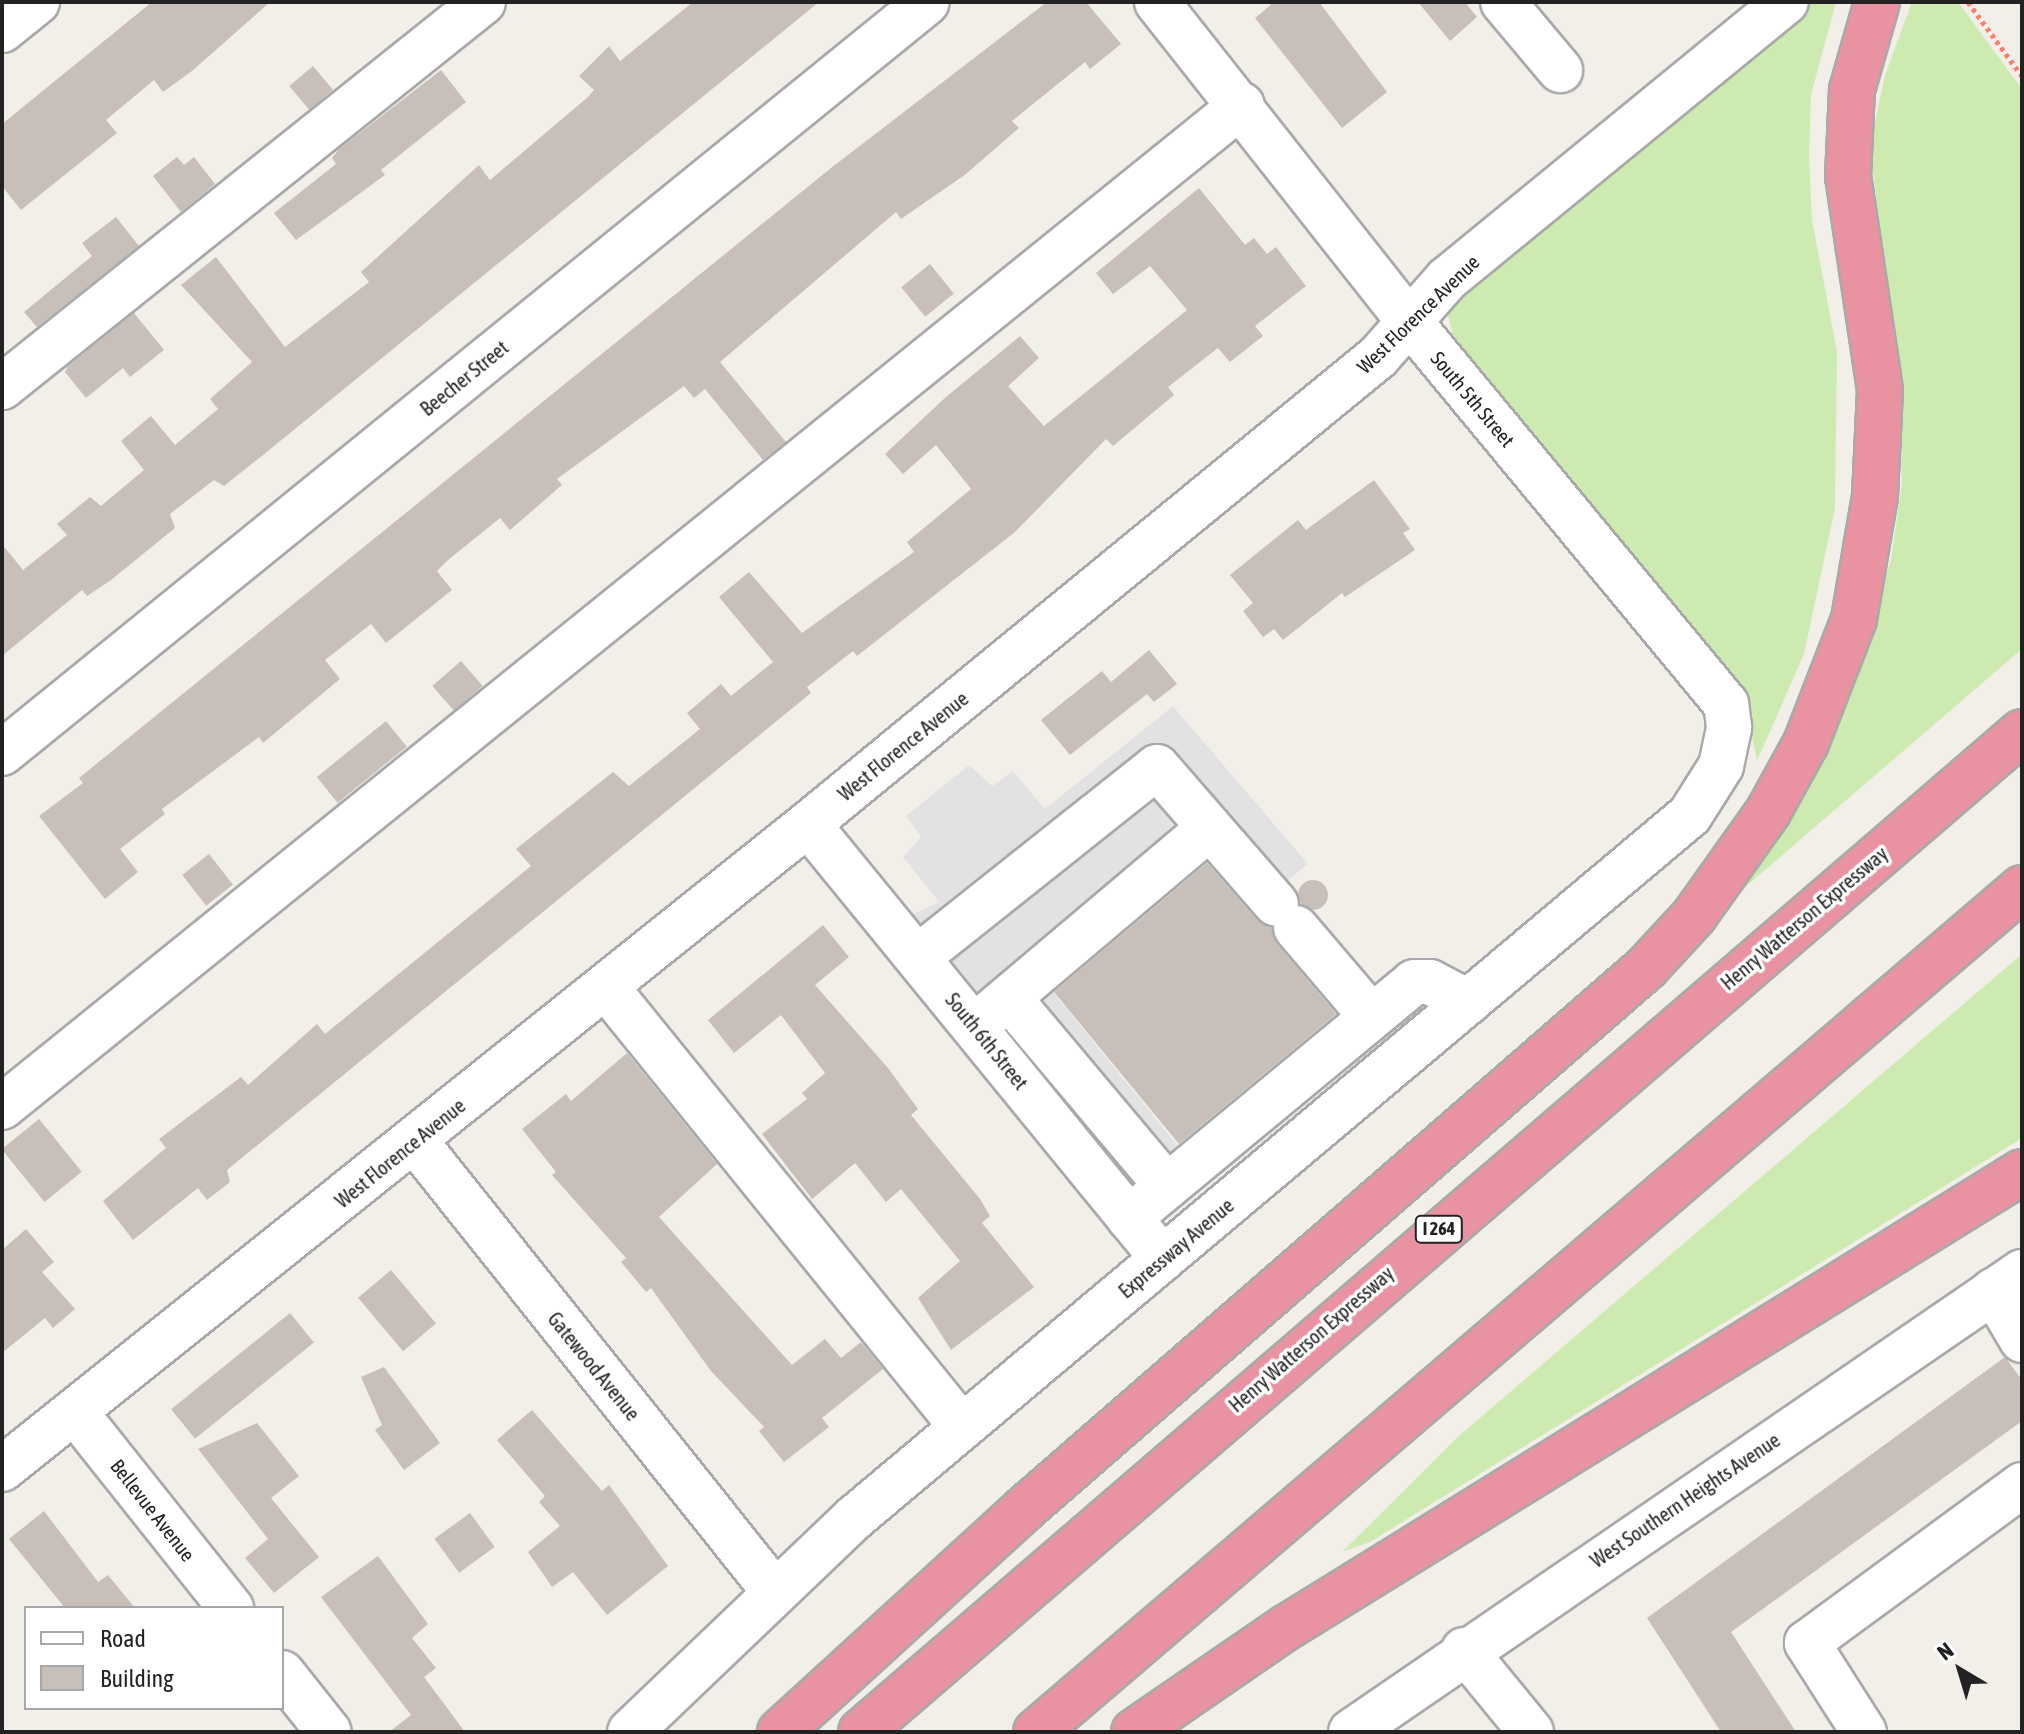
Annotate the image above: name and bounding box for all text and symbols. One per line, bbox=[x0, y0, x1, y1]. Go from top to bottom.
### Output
street label: West Florence Avenue bbox=[1352, 250, 1484, 378]
street label: Beecher Street bbox=[415, 335, 513, 421]
street label: South 5th Street bbox=[1426, 346, 1520, 452]
street label: West Florence Avenue bbox=[833, 686, 973, 806]
street label: Henry Watterson Expressway bbox=[1716, 841, 1892, 995]
street label: South 6th Street bbox=[941, 988, 1033, 1094]
street label: West Florence Avenue bbox=[330, 1093, 470, 1213]
street label: Expressway Avenue bbox=[1114, 1193, 1238, 1303]
road number: I 264 bbox=[1413, 1215, 1465, 1243]
street label: Henry Watterson Expressway bbox=[1224, 1261, 1398, 1417]
street label: Gatewood Avenue bbox=[543, 1307, 645, 1425]
street label: West Southern Heights Avenue bbox=[1586, 1428, 1784, 1572]
street label: Bellevue Avenue bbox=[106, 1454, 200, 1566]
legend bbox=[24, 1606, 284, 1710]
text: Road bbox=[100, 1625, 146, 1652]
north arrow bbox=[1920, 1630, 2000, 1710]
text: N bbox=[1932, 1637, 1958, 1665]
text: Building bbox=[100, 1665, 173, 1692]

